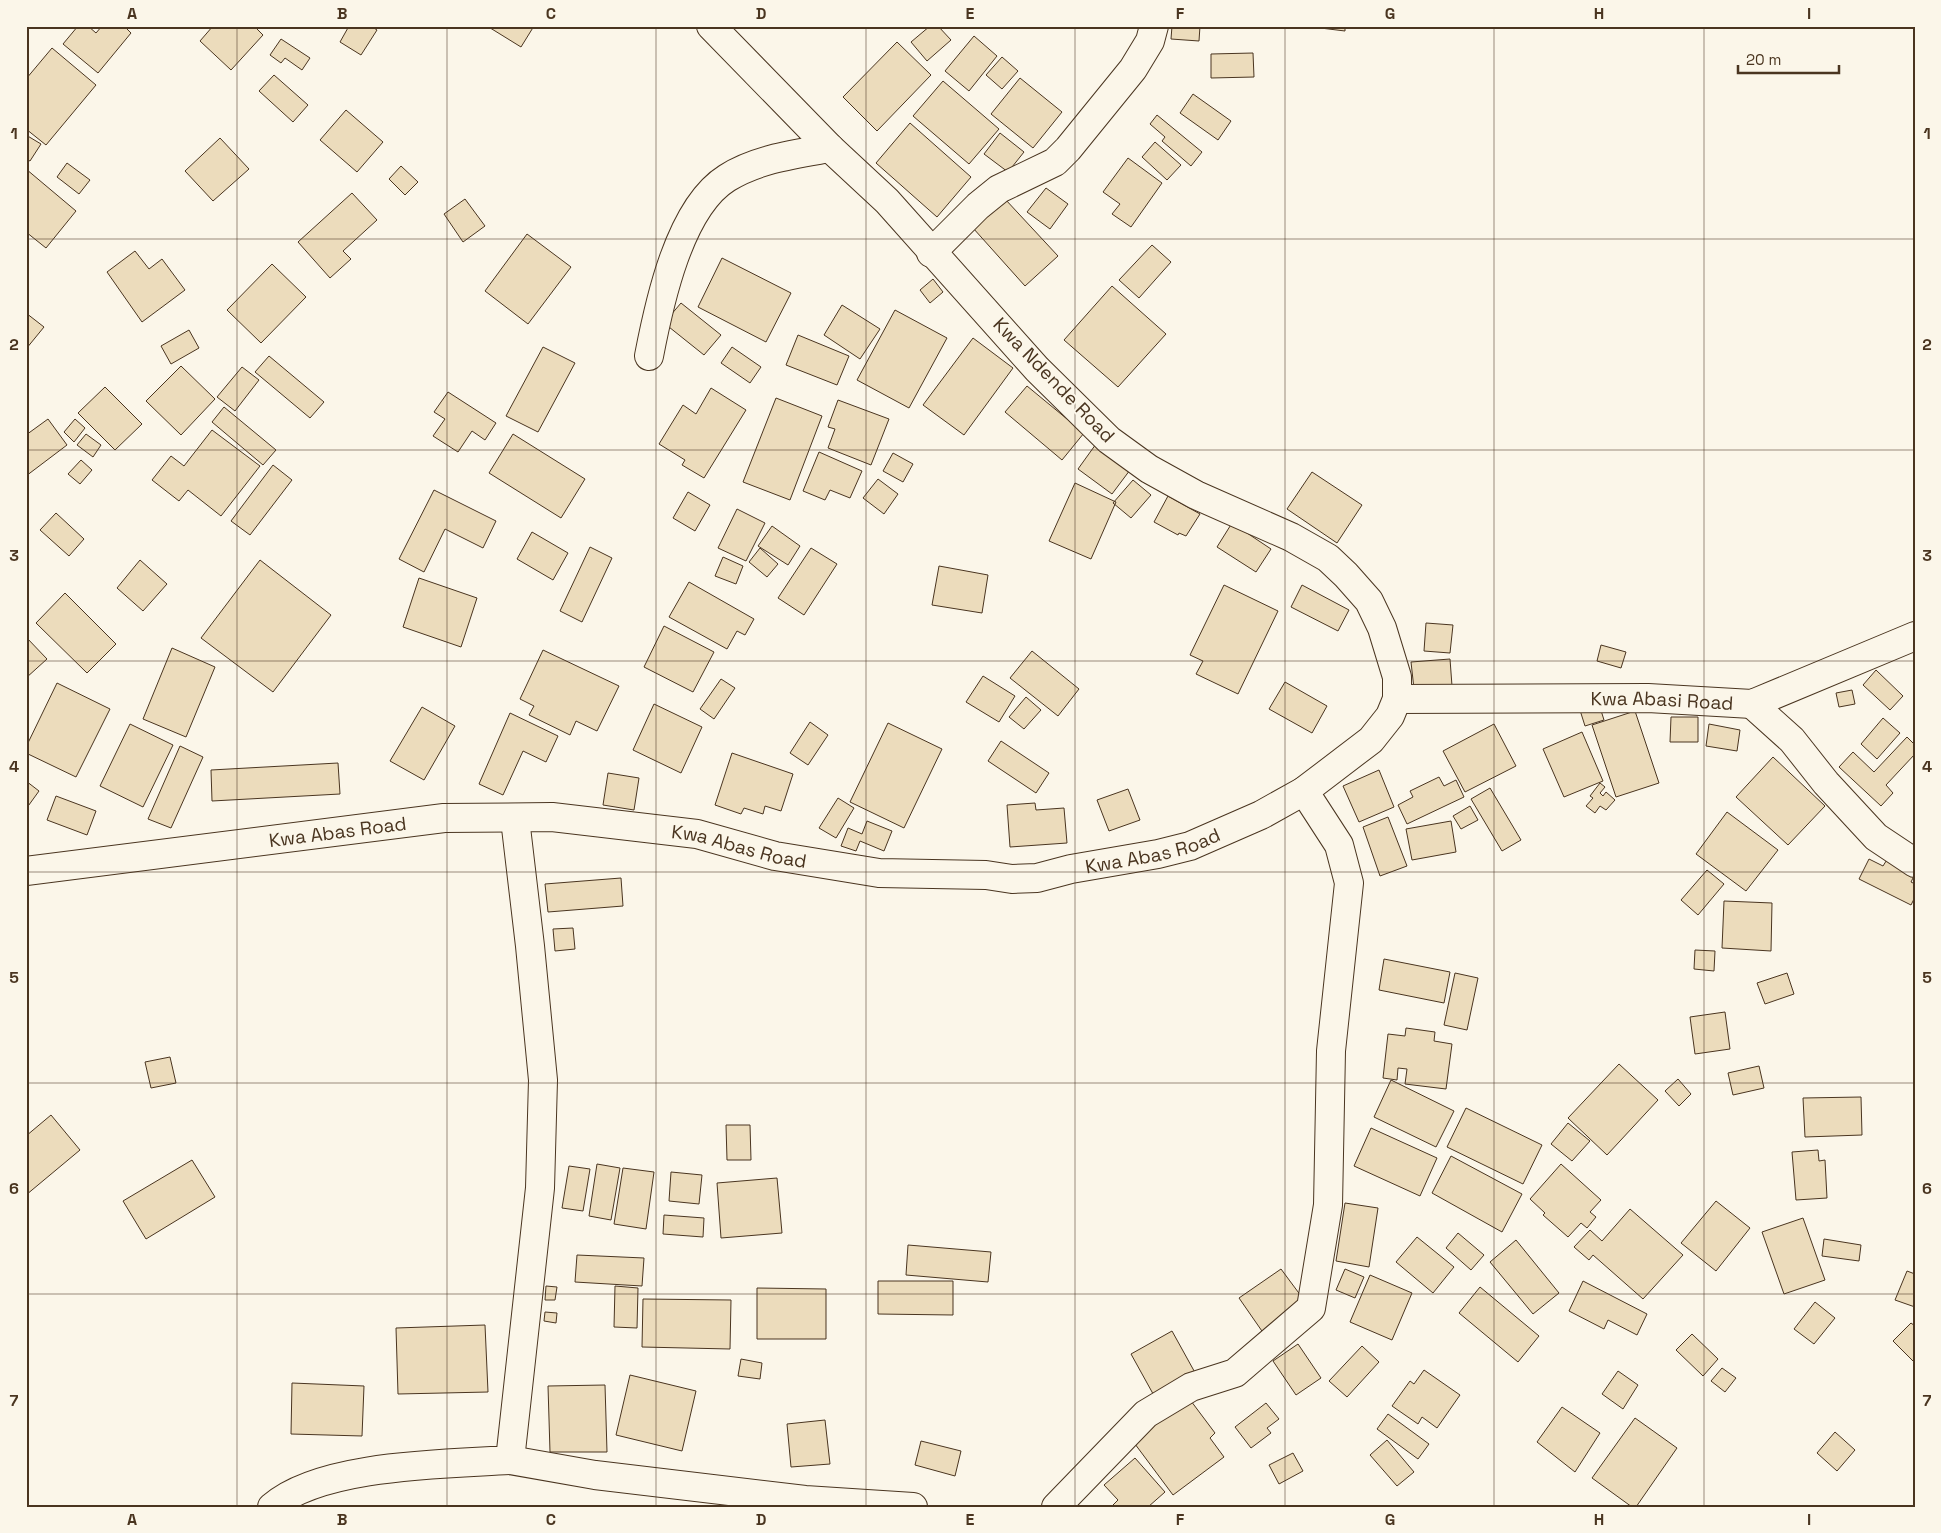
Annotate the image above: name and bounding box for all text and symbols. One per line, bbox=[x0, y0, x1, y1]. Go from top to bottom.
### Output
text: A bbox=[127, 3, 137, 24]
text: B bbox=[337, 3, 347, 24]
text: C bbox=[546, 3, 556, 24]
text: D bbox=[756, 3, 766, 24]
text: E bbox=[966, 3, 975, 24]
text: F bbox=[1176, 3, 1185, 24]
text: G bbox=[1385, 3, 1395, 24]
text: H bbox=[1594, 3, 1604, 24]
text: I bbox=[1807, 3, 1811, 24]
scale bar bbox=[1738, 42, 1840, 74]
text: 20 m bbox=[1746, 50, 1781, 69]
text: 1 bbox=[10, 123, 18, 144]
text: 1 bbox=[1923, 123, 1931, 144]
street label: Kwa Ndende Road bbox=[988, 312, 1120, 448]
text: 2 bbox=[9, 334, 19, 355]
text: 2 bbox=[1922, 334, 1932, 355]
text: 3 bbox=[9, 545, 19, 566]
text: 3 bbox=[1922, 545, 1932, 566]
street label: Kwa Abasi Road bbox=[1590, 685, 1734, 715]
text: 4 bbox=[9, 756, 19, 777]
text: 4 bbox=[1922, 756, 1932, 777]
street label: Kwa Abas Road bbox=[267, 810, 408, 853]
street label: Kwa Abas Road bbox=[670, 819, 808, 873]
street label: Kwa Abas Road bbox=[1083, 822, 1224, 879]
text: 5 bbox=[9, 967, 19, 988]
text: 5 bbox=[1922, 967, 1932, 988]
text: 6 bbox=[9, 1178, 19, 1199]
text: 6 bbox=[1922, 1178, 1932, 1199]
text: 7 bbox=[10, 1390, 19, 1411]
text: 7 bbox=[1923, 1390, 1932, 1411]
text: A bbox=[127, 1509, 137, 1530]
text: B bbox=[337, 1509, 347, 1530]
text: C bbox=[546, 1509, 556, 1530]
text: D bbox=[756, 1509, 766, 1530]
text: E bbox=[966, 1509, 975, 1530]
text: F bbox=[1176, 1509, 1185, 1530]
text: G bbox=[1385, 1509, 1395, 1530]
text: H bbox=[1594, 1509, 1604, 1530]
text: I bbox=[1807, 1509, 1811, 1530]

